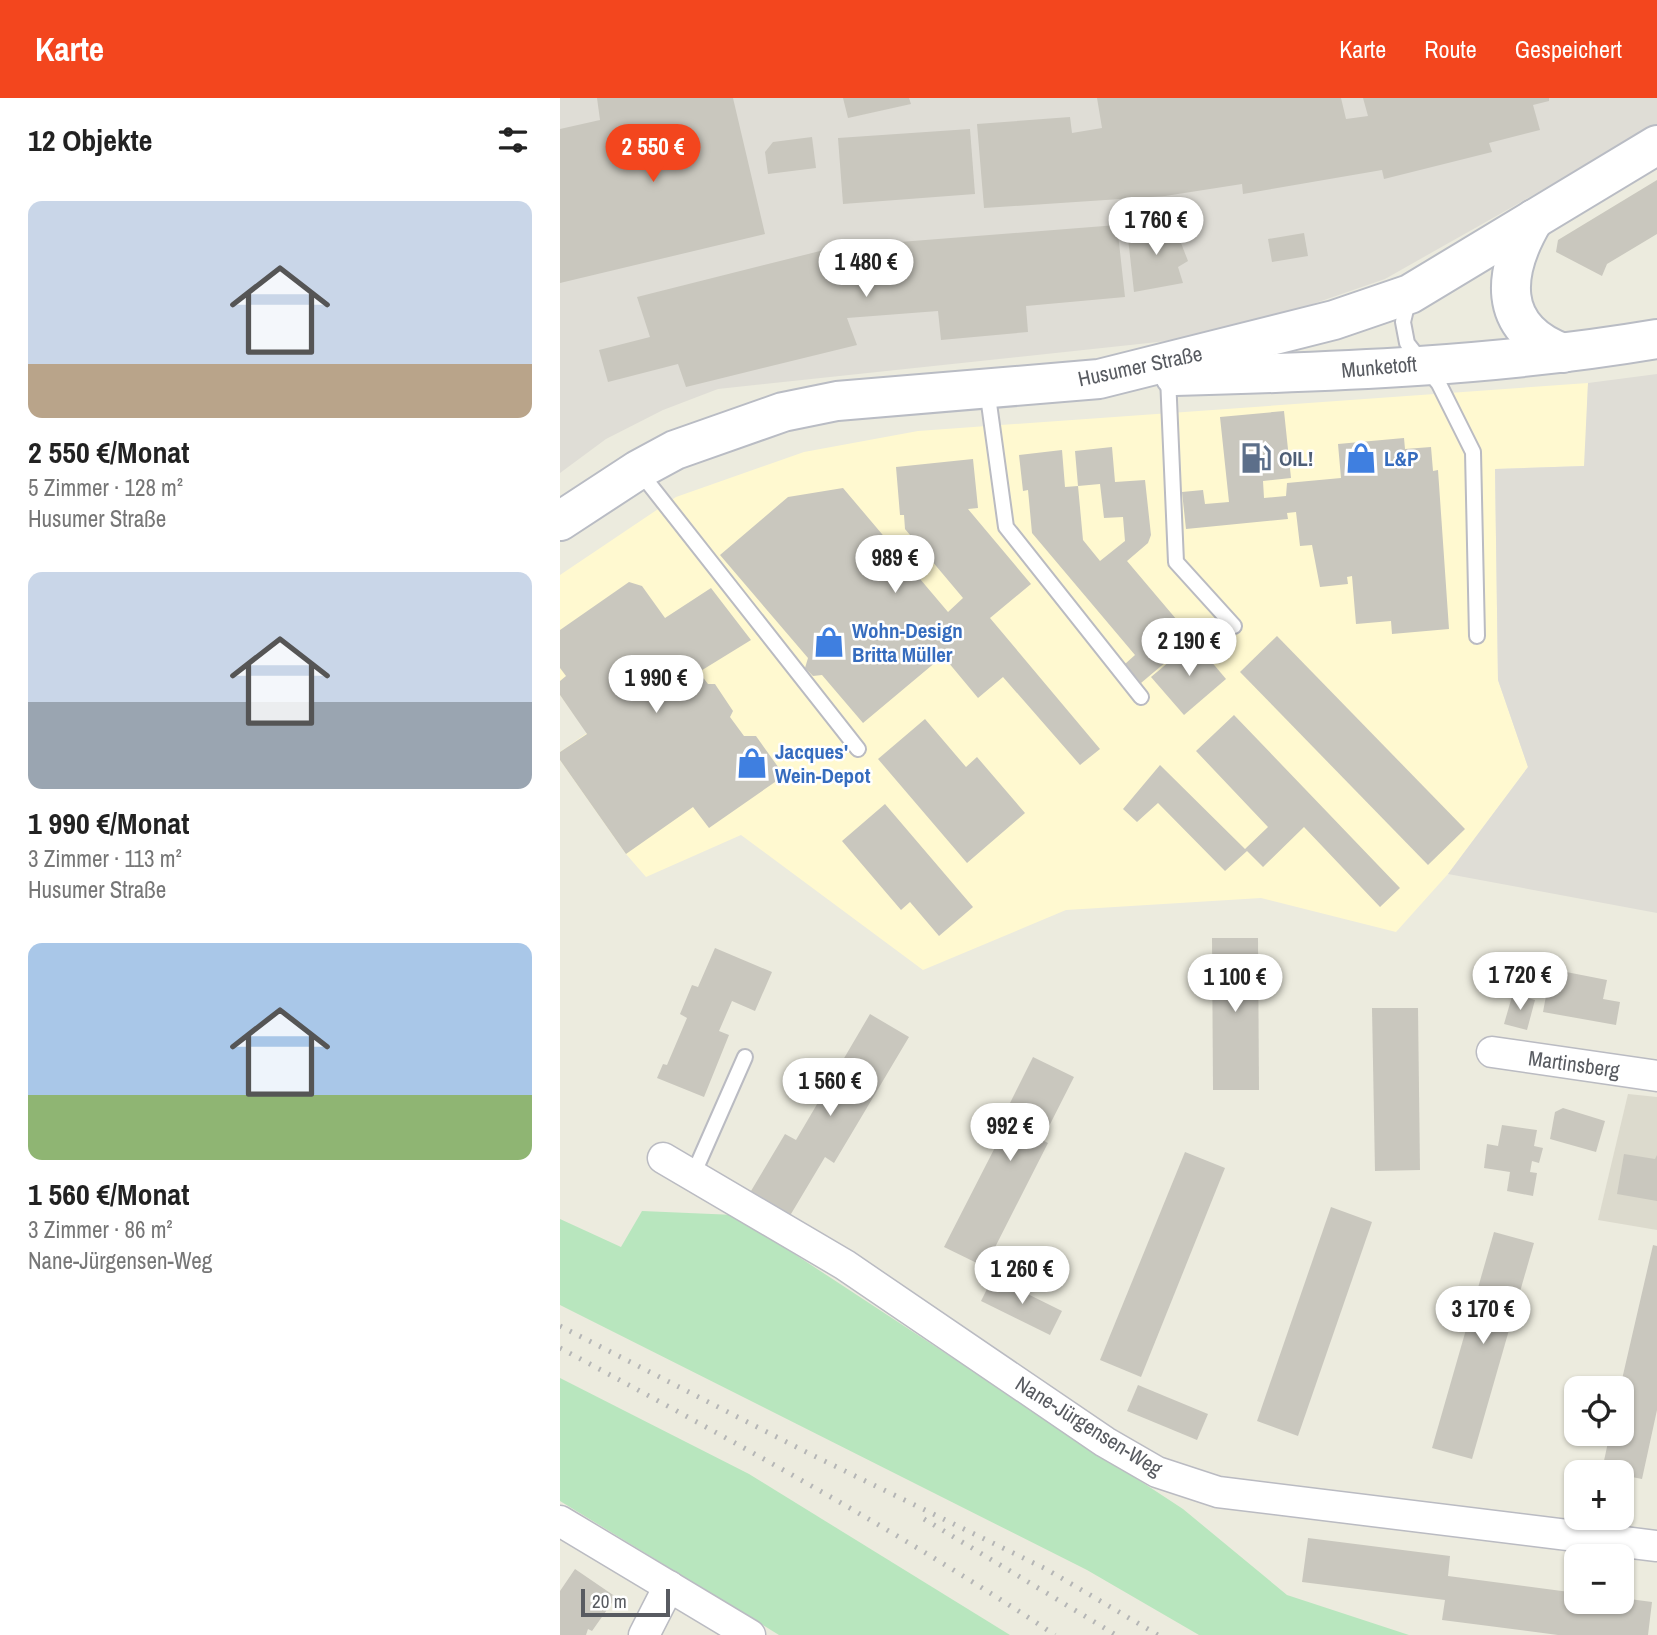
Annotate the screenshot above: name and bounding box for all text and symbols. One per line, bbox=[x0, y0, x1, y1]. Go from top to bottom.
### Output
text: Karte bbox=[35, 27, 104, 71]
text: Karte bbox=[1339, 33, 1386, 65]
text: Route bbox=[1424, 33, 1477, 65]
text: Gespeichert bbox=[1515, 33, 1622, 65]
text: 12 Objekte bbox=[28, 120, 152, 160]
icon: filters bbox=[494, 121, 532, 159]
pin: 2 550 € bbox=[588, 125, 718, 184]
text: 2 550 € bbox=[622, 131, 684, 162]
pin: 1 760 € bbox=[1091, 198, 1221, 257]
text: 1 760 € bbox=[1125, 204, 1187, 235]
pin: 1 480 € bbox=[801, 240, 931, 299]
text: 1 480 € bbox=[835, 246, 897, 277]
icon: home bbox=[217, 247, 343, 373]
street label: Husumer Straße bbox=[1075, 339, 1205, 393]
street label: Munketoft bbox=[1340, 349, 1418, 385]
text: 2 550 €/Monat bbox=[28, 432, 189, 472]
fuel station icon: OIL! bbox=[1239, 441, 1273, 475]
shop icon: L&P bbox=[1344, 441, 1378, 475]
place label: OIL! bbox=[1279, 444, 1313, 473]
place label: L&P bbox=[1384, 444, 1418, 473]
text: 5 Zimmer · 128 m² bbox=[28, 472, 183, 503]
text: Husumer Straße bbox=[28, 503, 166, 534]
pin: 989 € bbox=[846, 536, 944, 595]
text: 989 € bbox=[871, 542, 919, 573]
place label: Wohn-Design Britta Müller bbox=[852, 616, 963, 669]
icon: home bbox=[217, 618, 343, 744]
pin: 2 190 € bbox=[1124, 618, 1254, 678]
shop icon: Wohn-Design Britta Müller bbox=[812, 625, 846, 659]
text: 2 190 € bbox=[1158, 625, 1220, 656]
pin: 1 990 € bbox=[591, 656, 721, 715]
text: 1 990 € bbox=[625, 662, 687, 693]
place label: Jacques' Wein-Depot bbox=[775, 737, 871, 790]
shop icon: Jacques' Wein-Depot bbox=[735, 746, 769, 780]
text: 1 990 €/Monat bbox=[28, 803, 189, 843]
text: 3 Zimmer · 113 m² bbox=[28, 843, 182, 874]
text: Husumer Straße bbox=[28, 874, 166, 905]
pin: 1 720 € bbox=[1455, 953, 1585, 1012]
pin: 1 100 € bbox=[1170, 954, 1300, 1014]
text: 1 720 € bbox=[1489, 959, 1551, 990]
text: 1 100 € bbox=[1204, 961, 1266, 992]
icon: home bbox=[217, 989, 343, 1115]
street label: Martinsberg bbox=[1526, 1043, 1622, 1085]
pin: 1 560 € bbox=[765, 1058, 895, 1118]
text: 1 560 € bbox=[799, 1065, 861, 1096]
pin: 992 € bbox=[961, 1104, 1059, 1163]
text: 992 € bbox=[986, 1110, 1034, 1141]
text: 1 560 €/Monat bbox=[28, 1174, 189, 1214]
text: 3 Zimmer · 86 m² bbox=[28, 1214, 173, 1245]
text: Nane-Jürgensen-Weg bbox=[28, 1245, 212, 1276]
pin: 1 260 € bbox=[957, 1246, 1087, 1306]
text: 1 260 € bbox=[991, 1253, 1053, 1284]
pin: 3 170 € bbox=[1418, 1286, 1548, 1346]
text: 3 170 € bbox=[1452, 1293, 1514, 1324]
street label: Nane-Jürgensen-Weg bbox=[1010, 1369, 1168, 1483]
map controls bbox=[1564, 1376, 1634, 1614]
button: locate bbox=[1564, 1376, 1634, 1446]
button: + bbox=[1564, 1460, 1634, 1530]
button: − bbox=[1564, 1544, 1634, 1614]
scale bar bbox=[581, 1586, 670, 1618]
text: 20 m bbox=[592, 1588, 627, 1614]

